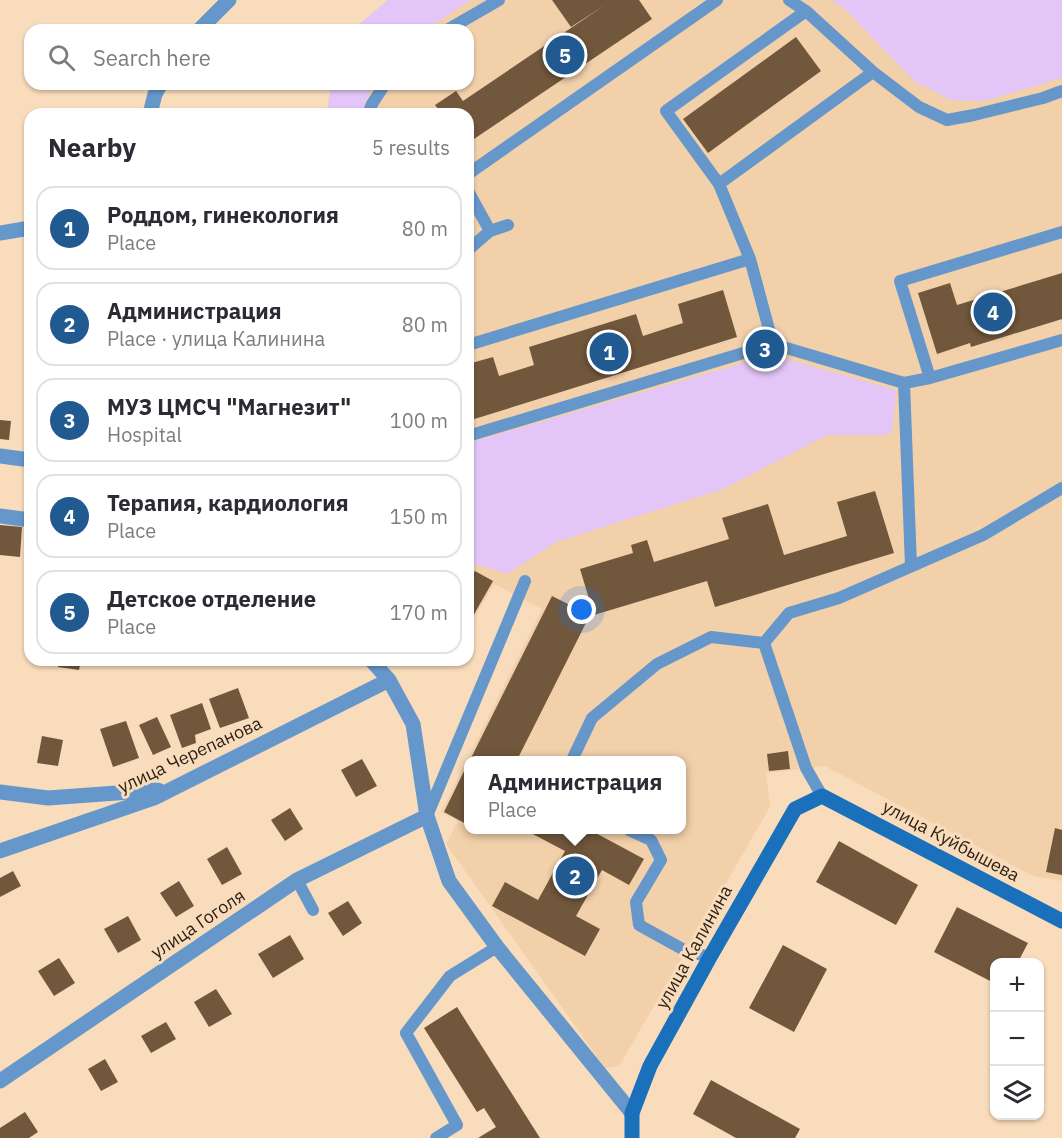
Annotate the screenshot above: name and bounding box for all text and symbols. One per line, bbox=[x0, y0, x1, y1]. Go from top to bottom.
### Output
search box bbox=[24, 24, 474, 90]
pin: 5 bbox=[546, 32, 584, 78]
icon: search bbox=[45, 41, 78, 74]
text: Search here bbox=[93, 43, 211, 72]
text: Nearby bbox=[48, 130, 136, 164]
text: 5 results bbox=[372, 134, 450, 161]
text: Роддом, гинекология bbox=[107, 200, 339, 229]
text: 1 bbox=[64, 215, 76, 242]
text: 80 m bbox=[402, 215, 448, 242]
text: Place bbox=[107, 229, 156, 256]
pin: 4 bbox=[974, 290, 1012, 334]
text: Администрация bbox=[107, 296, 282, 325]
text: 2 bbox=[64, 311, 76, 338]
text: 80 m bbox=[402, 311, 448, 338]
text: Place · улица Калинина bbox=[107, 325, 325, 352]
pin: 3 bbox=[746, 326, 784, 372]
pin: 1 bbox=[590, 330, 628, 374]
text: МУЗ ЦМСЧ "Магнезит" bbox=[107, 392, 351, 421]
text: 3 bbox=[64, 407, 76, 434]
text: 100 m bbox=[390, 407, 448, 434]
text: Hospital bbox=[107, 421, 182, 448]
text: Терапия, кардиология bbox=[107, 488, 349, 517]
text: 4 bbox=[64, 503, 76, 530]
text: 150 m bbox=[390, 503, 448, 530]
text: Place bbox=[107, 517, 156, 544]
text: Детское отделение bbox=[107, 584, 316, 613]
your location bbox=[567, 595, 596, 624]
text: 5 bbox=[64, 599, 76, 626]
text: 170 m bbox=[390, 599, 448, 626]
text: Place bbox=[107, 613, 156, 640]
street label: улица Черепанова bbox=[114, 711, 266, 798]
popup bbox=[464, 756, 686, 834]
text: Администрация bbox=[488, 767, 662, 796]
street label: улица Куйбышева bbox=[879, 795, 1024, 887]
text: Place bbox=[488, 796, 537, 823]
pin: 2 bbox=[556, 854, 594, 898]
street label: улица Калинина bbox=[650, 881, 737, 1013]
street label: улица Гоголя bbox=[146, 884, 249, 964]
map controls bbox=[990, 958, 1044, 1120]
button: + bbox=[990, 958, 1044, 1012]
button: − bbox=[990, 1012, 1044, 1066]
button: layers bbox=[990, 1066, 1044, 1120]

